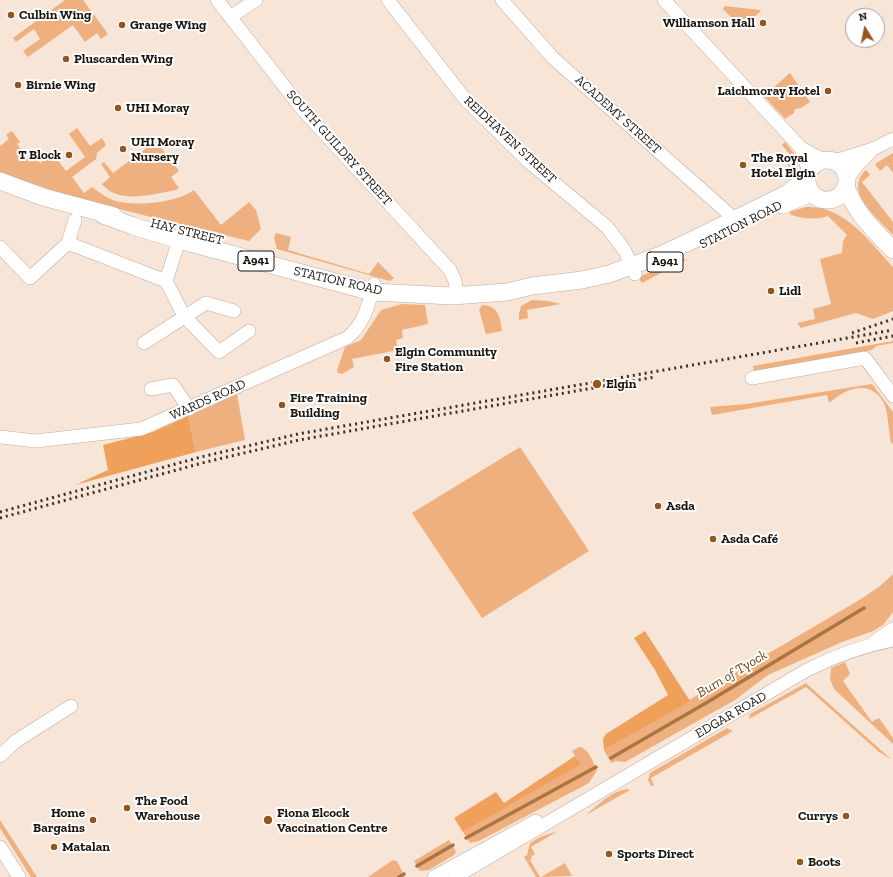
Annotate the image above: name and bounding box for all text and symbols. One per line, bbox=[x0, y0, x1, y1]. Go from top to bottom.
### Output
place label: Culbin Wing bbox=[19, 7, 91, 23]
north arrow bbox=[845, 8, 885, 48]
marker: Culbin Wing bbox=[6, 10, 16, 20]
text: N bbox=[858, 10, 868, 24]
place label: Williamson Hall bbox=[663, 15, 755, 31]
place label: Grange Wing bbox=[130, 17, 206, 33]
marker: Williamson Hall bbox=[758, 18, 768, 28]
marker: Grange Wing bbox=[117, 20, 127, 30]
place label: Pluscarden Wing bbox=[74, 51, 173, 67]
marker: Pluscarden Wing bbox=[61, 54, 71, 64]
street label: ACADEMY STREET bbox=[572, 72, 664, 158]
place label: Birnie Wing bbox=[26, 77, 96, 93]
marker: Birnie Wing bbox=[13, 80, 23, 90]
place label: Laichmoray Hotel bbox=[717, 83, 820, 99]
marker: Laichmoray Hotel bbox=[823, 86, 833, 96]
street label: SOUTH GUILDRY STREET bbox=[283, 87, 395, 209]
street label: REIDHAVEN STREET bbox=[460, 93, 560, 187]
place label: UHI Moray bbox=[126, 100, 189, 116]
marker: UHI Moray bbox=[113, 103, 123, 113]
place label: UHI Moray Nursery bbox=[131, 134, 194, 165]
marker: UHI Moray Nursery bbox=[118, 144, 128, 154]
place label: T Block bbox=[18, 147, 61, 163]
marker: T Block bbox=[64, 150, 74, 160]
place label: The Royal Hotel Elgin bbox=[751, 150, 815, 181]
marker: The Royal Hotel Elgin bbox=[738, 160, 748, 170]
street label: STATION ROAD bbox=[697, 198, 785, 252]
street label: HAY STREET bbox=[149, 215, 225, 249]
road number: A941 bbox=[238, 251, 274, 271]
road number: A941 bbox=[647, 252, 683, 272]
street label: STATION ROAD bbox=[292, 263, 384, 299]
place label: Lidl bbox=[779, 283, 801, 299]
marker: Lidl bbox=[766, 286, 776, 296]
place label: Elgin Community Fire Station bbox=[395, 344, 497, 375]
marker: Elgin Community Fire Station bbox=[382, 354, 392, 364]
street label: WARDS ROAD bbox=[168, 376, 248, 424]
place label: Elgin bbox=[606, 376, 636, 392]
marker: Elgin bbox=[591, 378, 603, 390]
place label: Fire Training Building bbox=[290, 390, 367, 421]
marker: Fire Training Building bbox=[277, 400, 287, 410]
place label: Asda bbox=[666, 498, 695, 514]
marker: Asda bbox=[653, 501, 663, 511]
place label: Asda Café bbox=[721, 531, 778, 547]
marker: Asda Café bbox=[708, 534, 718, 544]
water label: Burn of Tyock bbox=[694, 647, 770, 701]
street label: EDGAR ROAD bbox=[693, 688, 769, 742]
place label: The Food Warehouse bbox=[135, 793, 200, 824]
marker: The Food Warehouse bbox=[122, 803, 132, 813]
place label: Home Bargains bbox=[33, 805, 85, 836]
place label: Fiona Elcock Vaccination Centre bbox=[277, 805, 388, 836]
place label: Currys bbox=[798, 808, 838, 824]
marker: Currys bbox=[841, 811, 851, 821]
marker: Fiona Elcock Vaccination Centre bbox=[262, 814, 274, 826]
marker: Home Bargains bbox=[88, 815, 98, 825]
place label: Matalan bbox=[62, 839, 110, 855]
marker: Matalan bbox=[49, 842, 59, 852]
place label: Sports Direct bbox=[617, 846, 694, 862]
marker: Sports Direct bbox=[604, 849, 614, 859]
place label: Boots bbox=[808, 854, 841, 870]
marker: Boots bbox=[795, 857, 805, 867]

